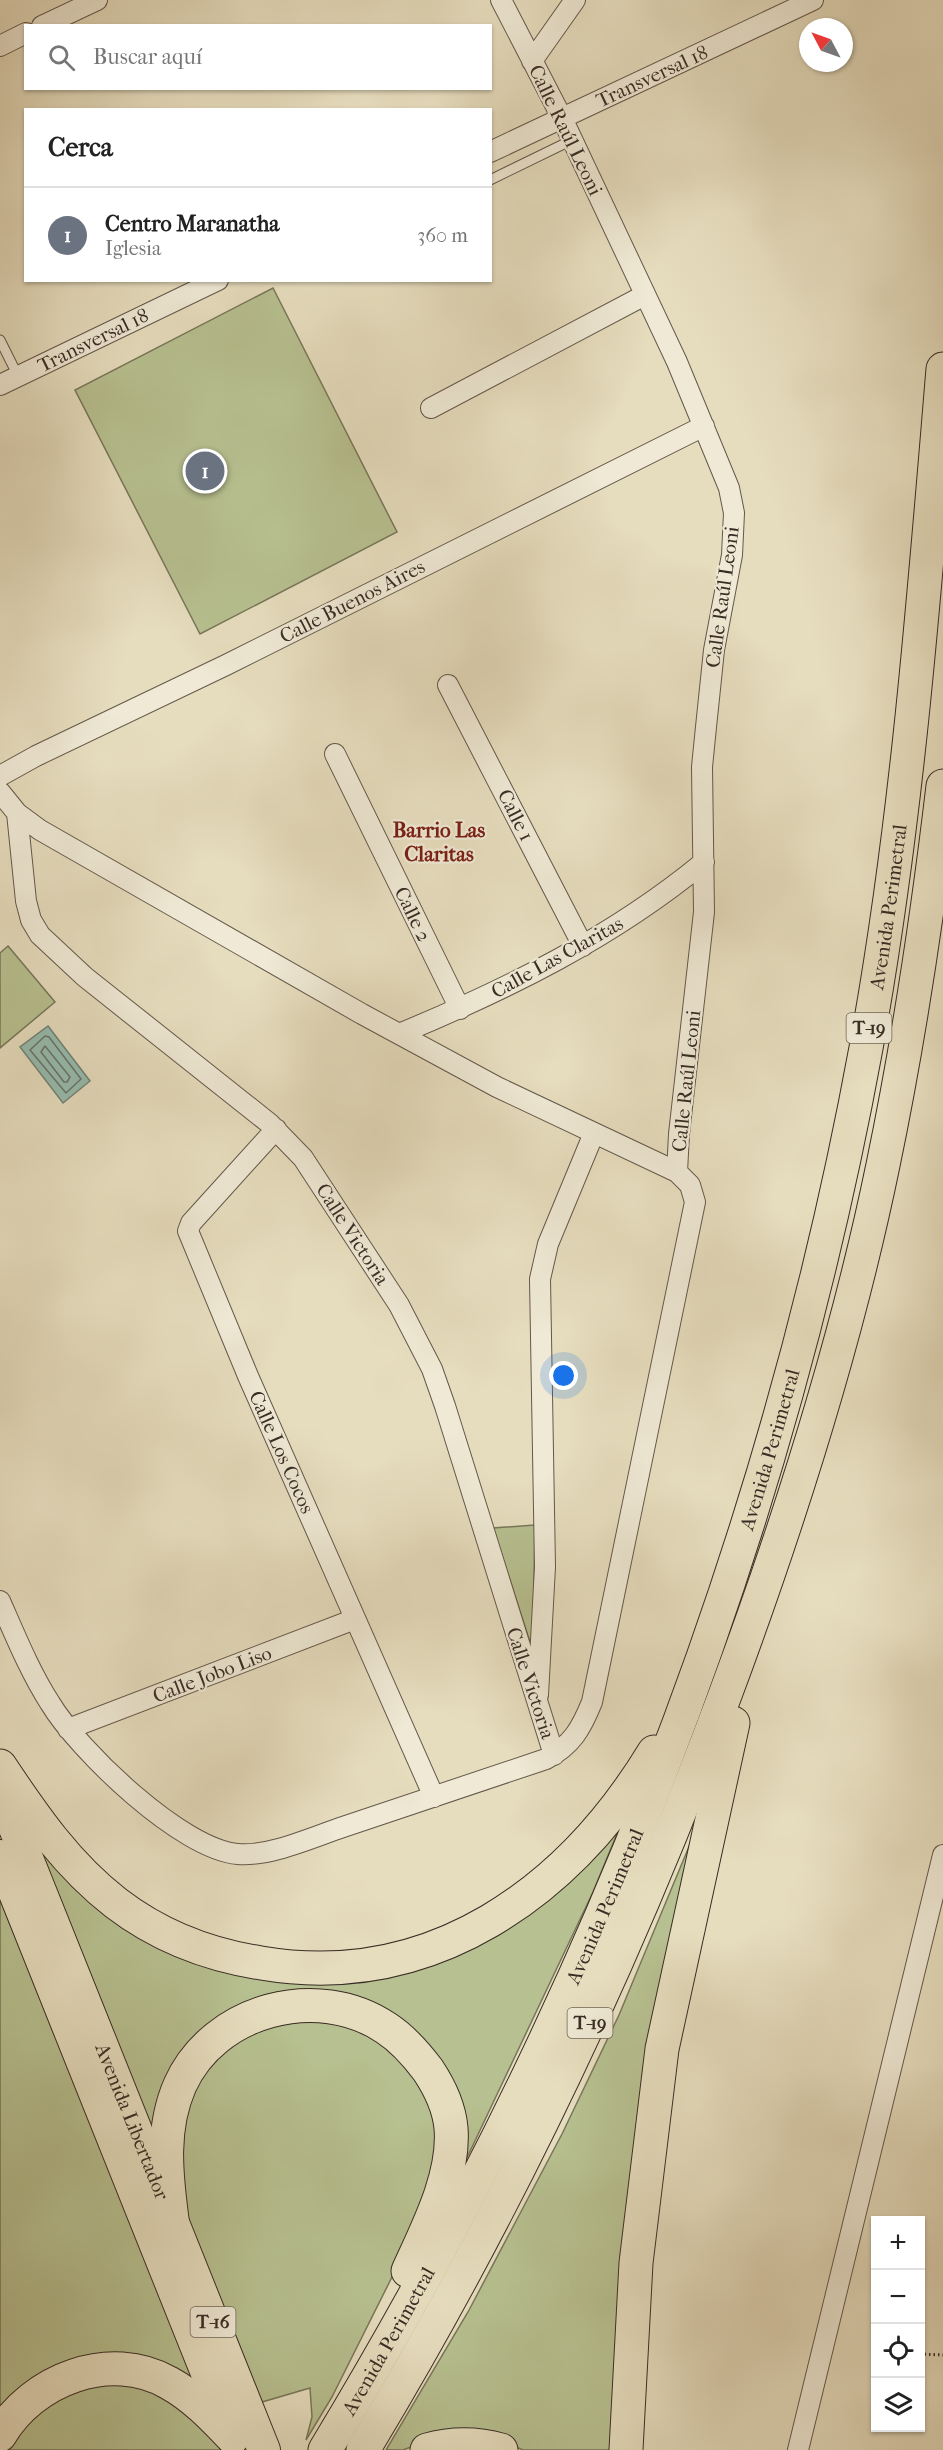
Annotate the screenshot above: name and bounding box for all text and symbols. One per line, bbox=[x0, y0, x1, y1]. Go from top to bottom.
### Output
north arrow bbox=[799, 18, 853, 72]
search box bbox=[24, 24, 492, 90]
icon: search bbox=[45, 41, 78, 74]
street label: Transversal 18 bbox=[593, 41, 712, 112]
text: Buscar aquí bbox=[93, 44, 202, 70]
street label: Calle Raúl Leoni bbox=[524, 61, 607, 199]
text: Cerca bbox=[48, 132, 113, 163]
text: Centro Maranatha bbox=[105, 211, 279, 237]
text: 1 bbox=[64, 224, 71, 247]
text: 360 m bbox=[417, 224, 468, 247]
text: Iglesia bbox=[105, 237, 161, 260]
street label: Transversal 18 bbox=[34, 304, 152, 377]
pin: 1 bbox=[186, 448, 224, 494]
street label: Calle Raúl Leoni bbox=[701, 525, 744, 669]
street label: Calle Buenos Aires bbox=[276, 555, 429, 648]
street label: Calle 1 bbox=[493, 786, 538, 845]
district label: Barrio Las Claritas bbox=[393, 818, 486, 866]
street label: Avenida Perimetral bbox=[865, 822, 912, 992]
street label: Calle 2 bbox=[389, 883, 436, 945]
street label: Calle Las Claritas bbox=[487, 912, 627, 1003]
street label: Calle Raúl Leoni bbox=[668, 1009, 705, 1153]
road number: T-19 bbox=[846, 1013, 892, 1043]
street label: Calle Victoria bbox=[311, 1179, 394, 1290]
your location bbox=[549, 1361, 578, 1390]
street label: Avenida Perimetral bbox=[735, 1366, 805, 1534]
street label: Calle Los Cocos bbox=[244, 1387, 319, 1517]
street label: Calle Victoria bbox=[502, 1624, 560, 1743]
street label: Calle Jobo Liso bbox=[150, 1641, 275, 1708]
street label: Avenida Perimetral bbox=[561, 1825, 649, 1989]
road number: T-19 bbox=[568, 2008, 612, 2038]
street label: Avenida Libertador bbox=[90, 2039, 174, 2204]
map controls bbox=[871, 2216, 925, 2432]
button: + bbox=[871, 2216, 925, 2270]
street label: Avenida Perimetral bbox=[337, 2263, 440, 2420]
button: − bbox=[871, 2270, 925, 2324]
road number: T-16 bbox=[190, 2307, 236, 2337]
button: locate bbox=[871, 2324, 925, 2378]
button: layers bbox=[871, 2378, 925, 2432]

